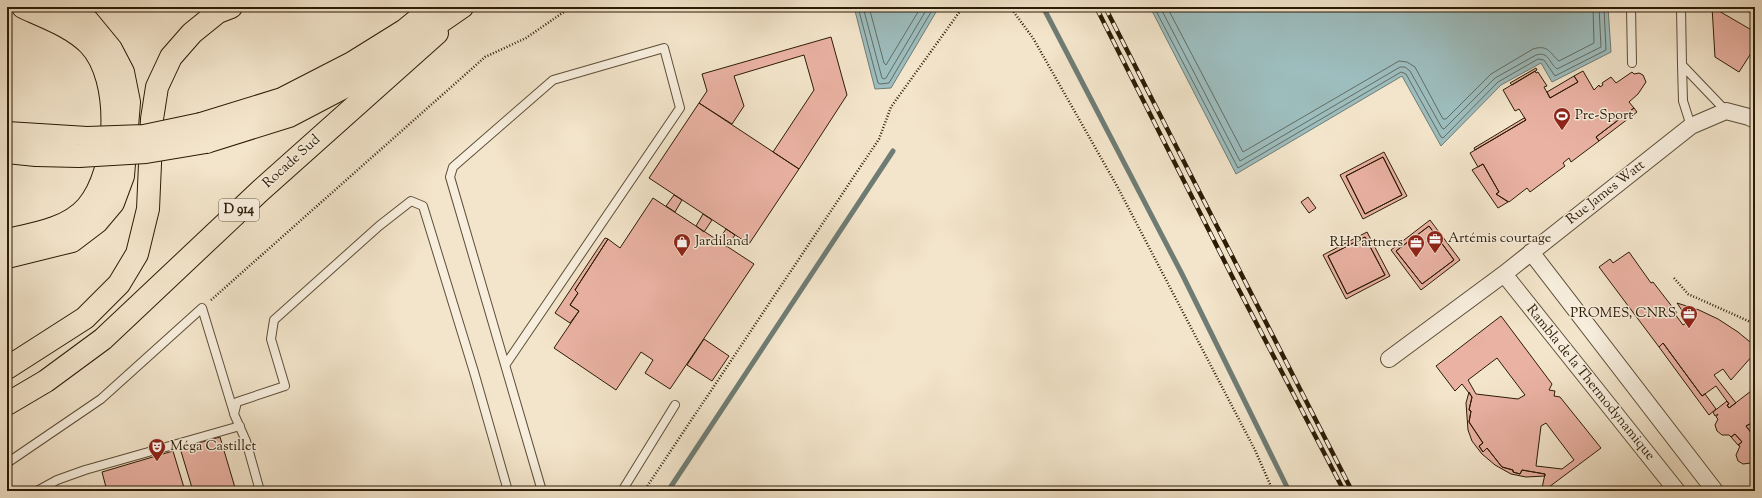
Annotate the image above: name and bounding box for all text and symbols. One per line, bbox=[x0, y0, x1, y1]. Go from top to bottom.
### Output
sports icon: Pre-Sport bbox=[1552, 106, 1572, 131]
place label: Pre-Sport bbox=[1575, 106, 1633, 126]
street label: Rocade Sud bbox=[259, 131, 325, 193]
street label: Rue James Watt bbox=[1562, 156, 1650, 230]
road number: D 914 bbox=[219, 199, 259, 221]
office icon: Artémis courtage bbox=[1425, 229, 1445, 254]
place label: Artémis courtage bbox=[1448, 229, 1551, 249]
shop icon: Jardiland bbox=[672, 232, 692, 257]
place label: Jardiland bbox=[694, 232, 749, 252]
place label: RH Partners bbox=[1329, 233, 1403, 253]
office icon: RH Partners bbox=[1406, 233, 1426, 258]
street label: Rambla de la Thermodynamique bbox=[1521, 301, 1659, 465]
place label: PROMES, CNRS bbox=[1570, 304, 1676, 324]
office icon: PROMES, CNRS bbox=[1679, 304, 1699, 329]
theatre icon: Méga Castillet bbox=[147, 437, 167, 462]
place label: Méga Castillet bbox=[170, 437, 256, 457]

